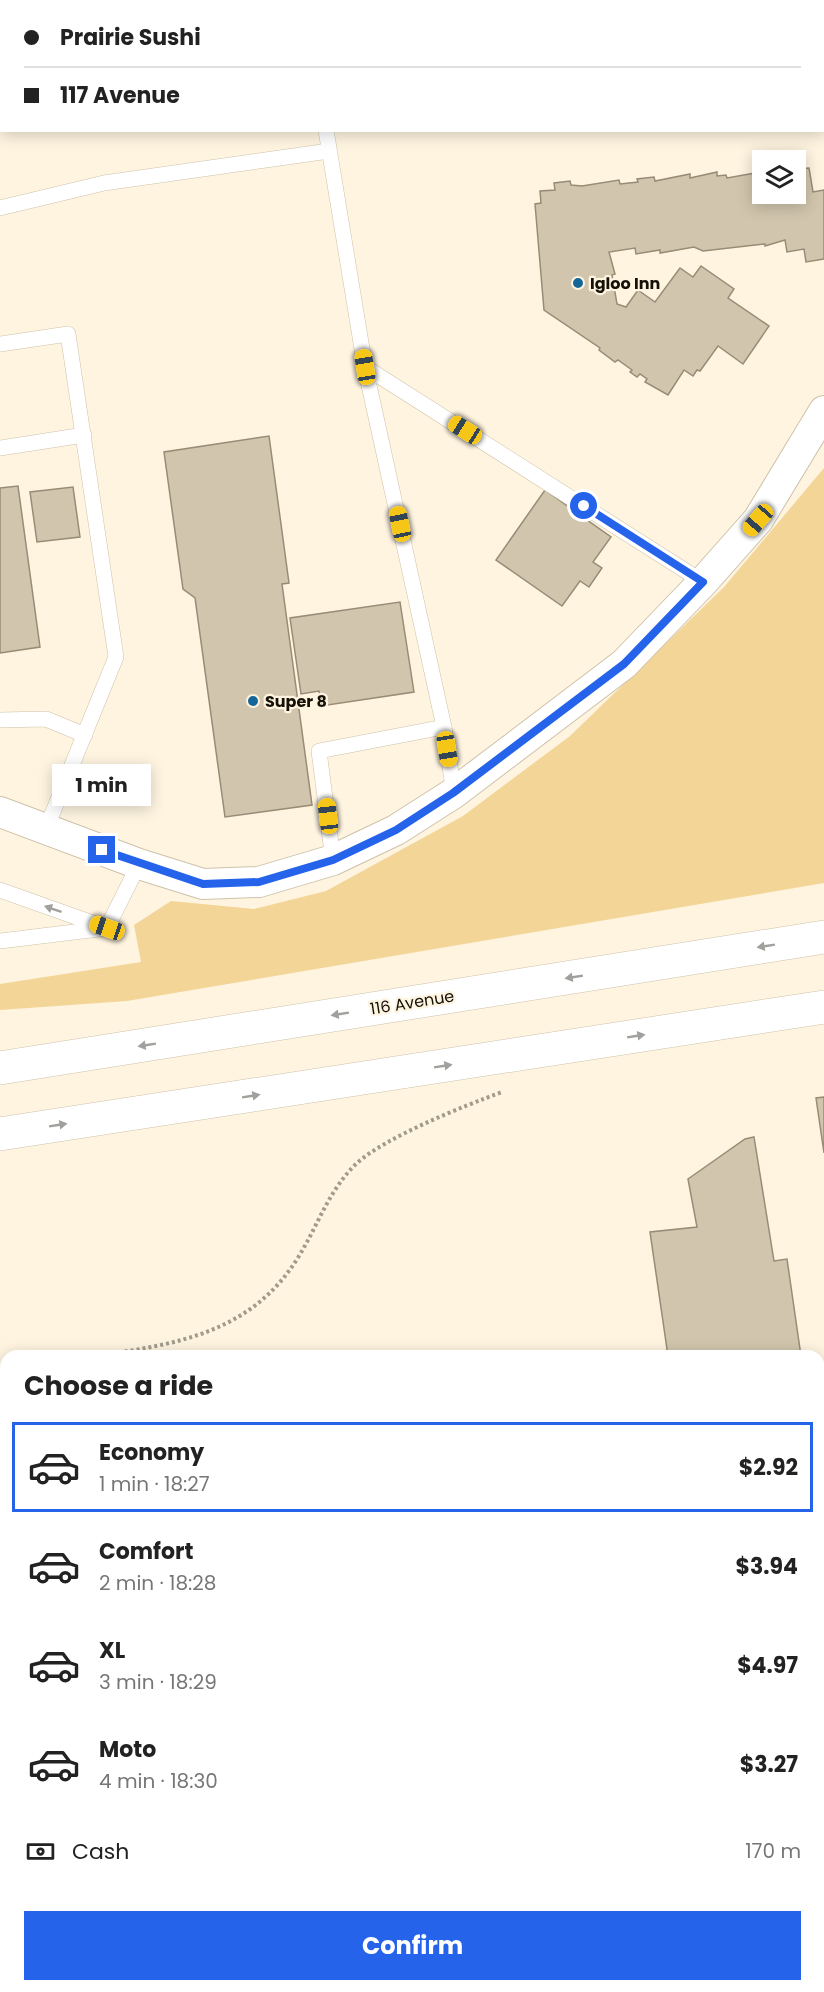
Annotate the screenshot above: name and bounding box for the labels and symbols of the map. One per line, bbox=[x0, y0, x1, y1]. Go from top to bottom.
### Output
place label: Igloo Inn bbox=[590, 272, 660, 295]
marker: Igloo Inn bbox=[571, 276, 585, 290]
car bbox=[353, 348, 377, 386]
car bbox=[445, 413, 485, 447]
route start bbox=[570, 492, 597, 519]
car bbox=[739, 501, 777, 539]
car bbox=[387, 505, 413, 543]
place label: Super 8 bbox=[265, 690, 327, 713]
marker: Super 8 bbox=[246, 694, 260, 708]
car bbox=[435, 730, 459, 768]
callout: 1 min bbox=[52, 763, 152, 805]
car bbox=[317, 797, 339, 835]
route end bbox=[88, 836, 115, 863]
one-way arrow bbox=[44, 904, 62, 913]
car bbox=[87, 914, 127, 942]
one-way arrow bbox=[757, 942, 776, 951]
one-way arrow bbox=[564, 972, 583, 981]
street label: 116 Avenue bbox=[368, 984, 456, 1020]
one-way arrow bbox=[330, 1010, 349, 1019]
one-way arrow bbox=[627, 1032, 646, 1041]
one-way arrow bbox=[137, 1040, 156, 1049]
one-way arrow bbox=[434, 1061, 453, 1070]
one-way arrow bbox=[241, 1091, 260, 1100]
one-way arrow bbox=[48, 1121, 67, 1130]

